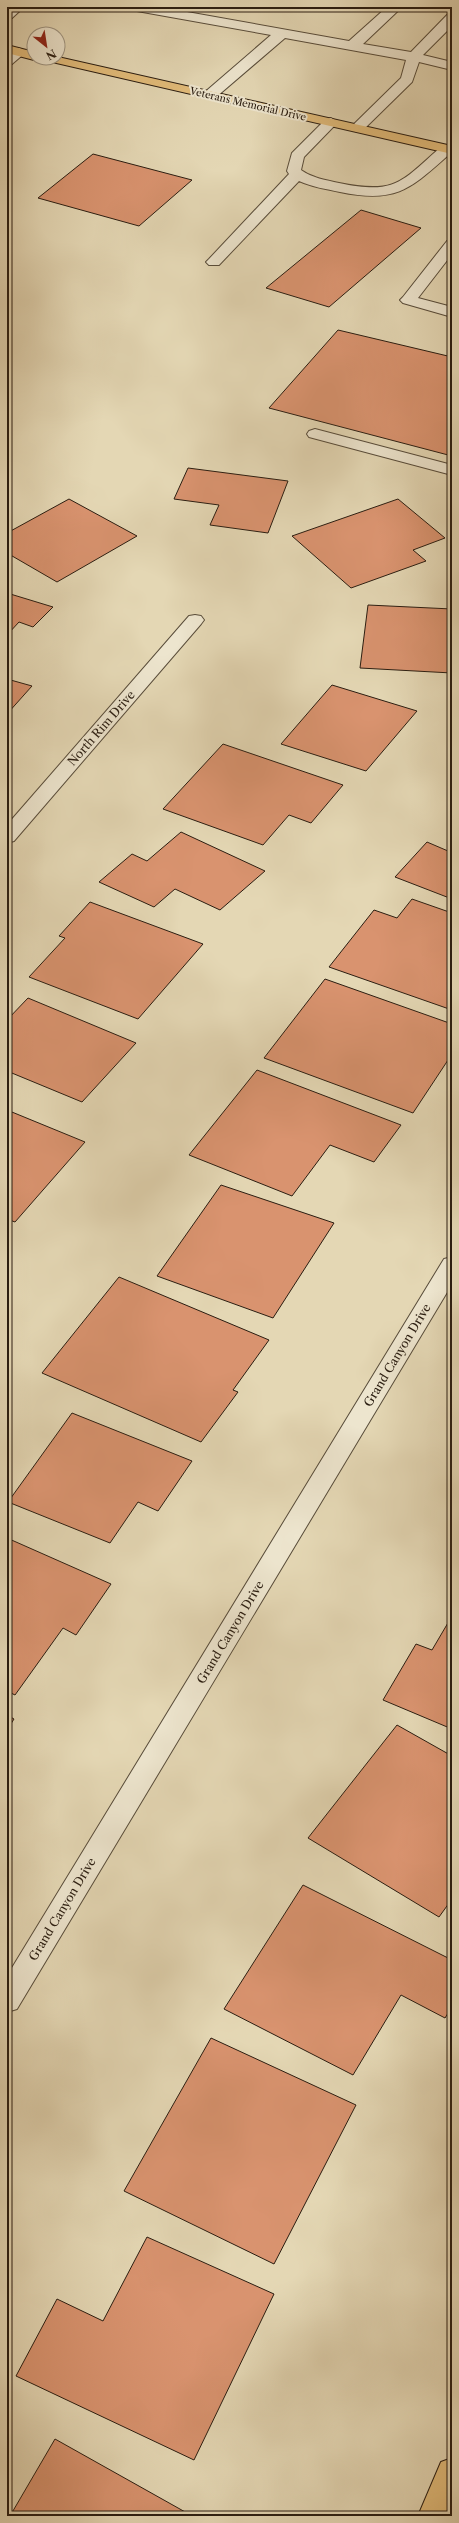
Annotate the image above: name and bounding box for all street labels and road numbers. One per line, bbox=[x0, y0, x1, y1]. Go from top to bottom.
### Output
street label: Veterans Memorial Drive bbox=[188, 84, 308, 124]
street label: North Rim Drive bbox=[64, 687, 138, 769]
street label: Grand Canyon Drive bbox=[360, 1301, 434, 1409]
street label: Grand Canyon Drive bbox=[193, 1578, 267, 1686]
street label: Grand Canyon Drive bbox=[25, 1855, 99, 1963]

